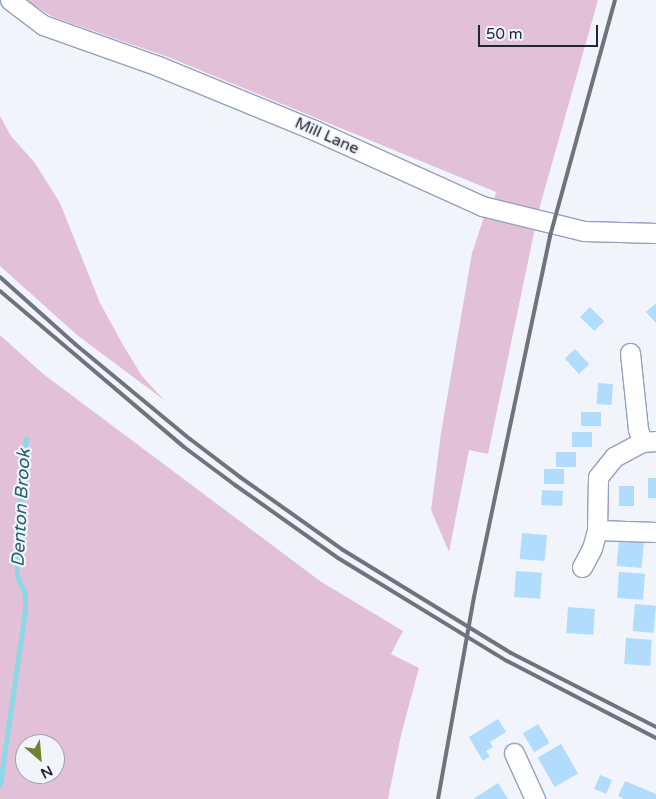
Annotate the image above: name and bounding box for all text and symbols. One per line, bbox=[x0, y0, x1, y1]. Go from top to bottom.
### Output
scale bar bbox=[481, 15, 601, 47]
text: 50 m bbox=[486, 25, 523, 43]
street label: Mill Lane bbox=[292, 113, 362, 159]
water label: Denton Brook bbox=[7, 448, 35, 568]
north arrow bbox=[15, 734, 65, 784]
text: N bbox=[38, 762, 55, 782]

